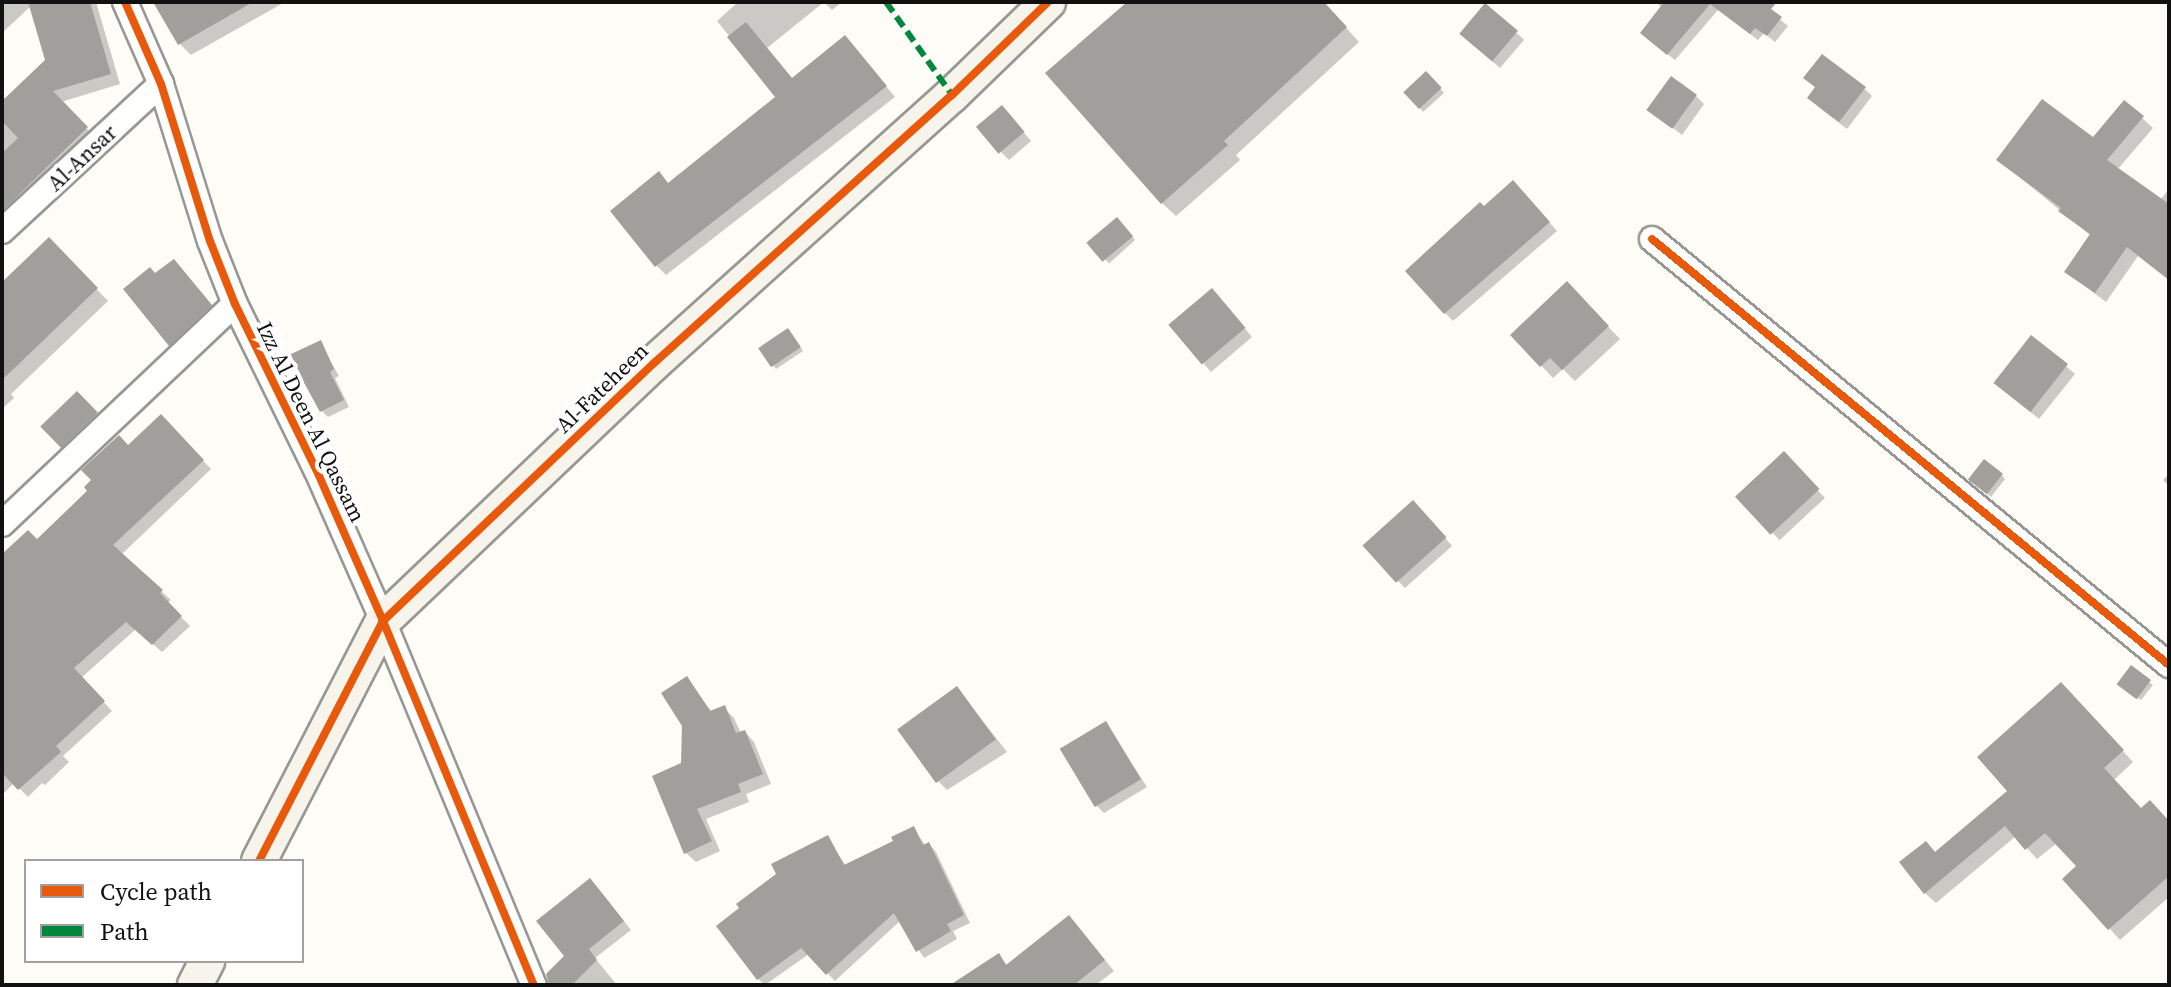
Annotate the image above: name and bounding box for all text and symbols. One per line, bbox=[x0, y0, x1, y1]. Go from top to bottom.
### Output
street label: Al-Ansar bbox=[42, 119, 122, 197]
street label: Izz Al Deen Al Qassam bbox=[251, 318, 371, 526]
street label: Al-Fateheen bbox=[550, 337, 654, 439]
legend bbox=[24, 859, 304, 963]
text: Cycle path bbox=[100, 875, 212, 908]
text: Path bbox=[100, 915, 149, 948]

